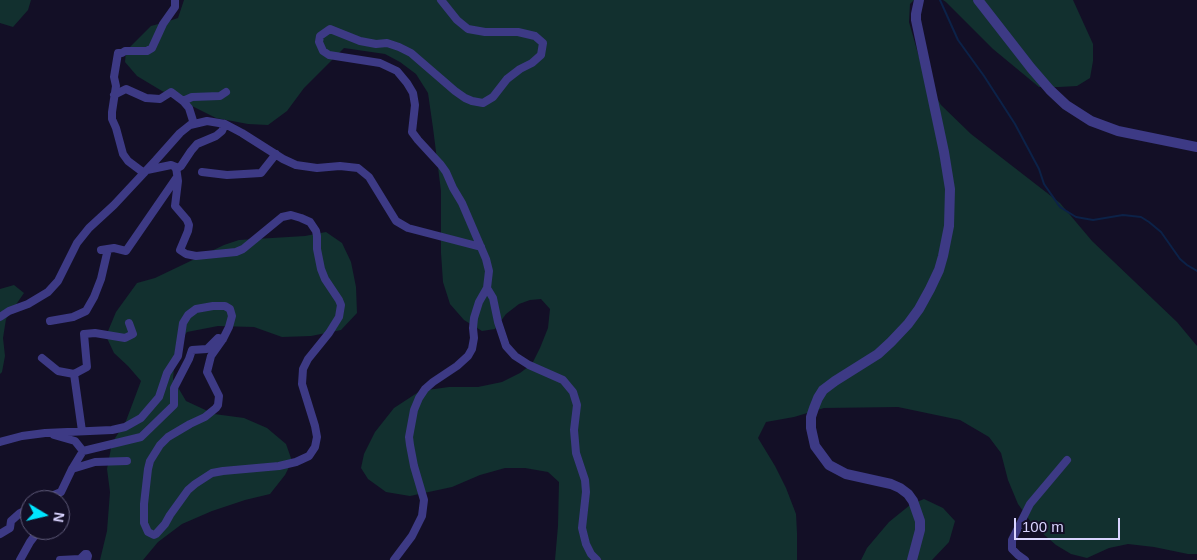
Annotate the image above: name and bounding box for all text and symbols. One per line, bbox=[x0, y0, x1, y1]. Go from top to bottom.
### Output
north arrow bbox=[20, 490, 70, 540]
scale bar bbox=[1017, 508, 1123, 540]
text: N bbox=[50, 511, 68, 523]
text: 100 m bbox=[1022, 518, 1064, 535]

